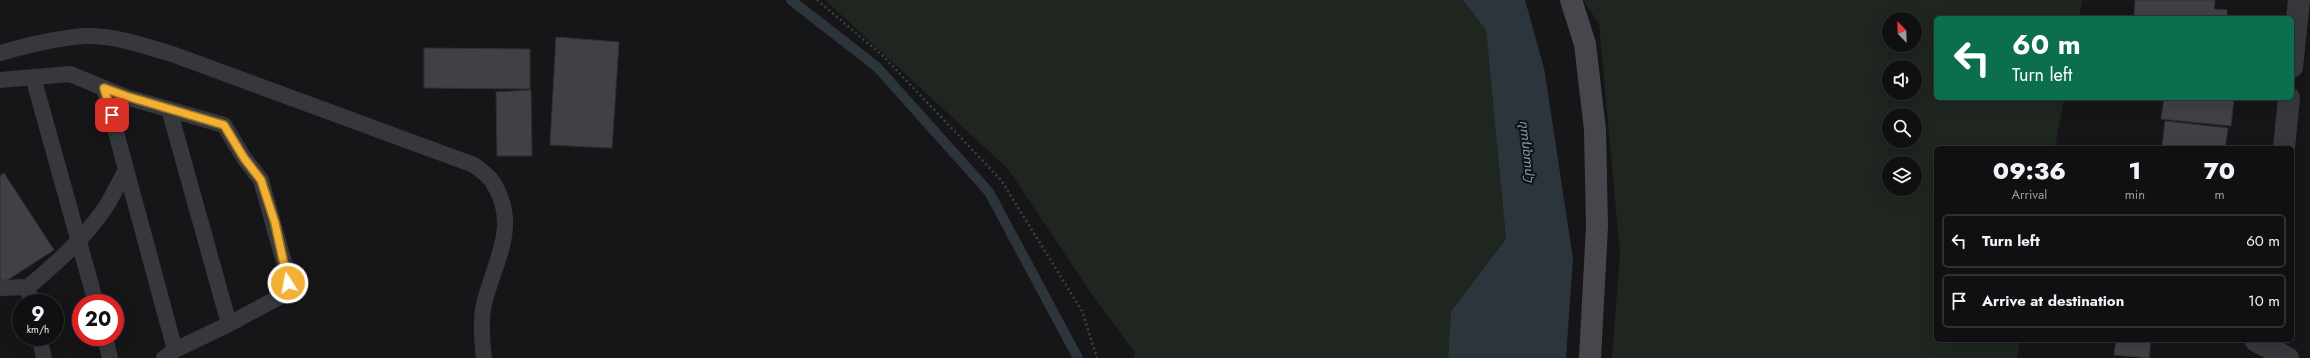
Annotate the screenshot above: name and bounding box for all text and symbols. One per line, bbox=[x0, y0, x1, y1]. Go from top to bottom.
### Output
north arrow bbox=[1882, 12, 1922, 52]
map controls bbox=[1882, 12, 1922, 196]
text: 60 m bbox=[2012, 24, 2081, 65]
icon: left bbox=[1946, 32, 1998, 84]
button: sound bbox=[1882, 60, 1922, 100]
text: Turn left bbox=[2012, 62, 2072, 88]
pin bbox=[95, 98, 129, 132]
icon: arrive bbox=[101, 104, 123, 126]
button: search bbox=[1882, 108, 1922, 148]
water label: Հրազդան bbox=[1512, 120, 1538, 185]
text: 09:36 bbox=[1993, 153, 2066, 188]
text: 1 bbox=[2129, 153, 2141, 188]
text: 70 bbox=[2204, 153, 2235, 188]
button: layers bbox=[1882, 156, 1922, 196]
text: Arrival bbox=[2011, 185, 2047, 204]
text: min bbox=[2125, 185, 2145, 204]
text: m bbox=[2214, 185, 2225, 204]
icon: left bbox=[1948, 230, 1970, 252]
text: Turn left bbox=[1982, 230, 2040, 252]
text: 60 m bbox=[2246, 230, 2280, 252]
position arrow bbox=[267, 262, 309, 304]
icon: arrive bbox=[1948, 290, 1970, 312]
text: Arrive at destination bbox=[1982, 290, 2124, 312]
text: 10 m bbox=[2248, 290, 2280, 312]
speed limit sign: 20 bbox=[72, 294, 124, 346]
text: 9 bbox=[31, 300, 45, 329]
text: km/h bbox=[27, 322, 49, 337]

